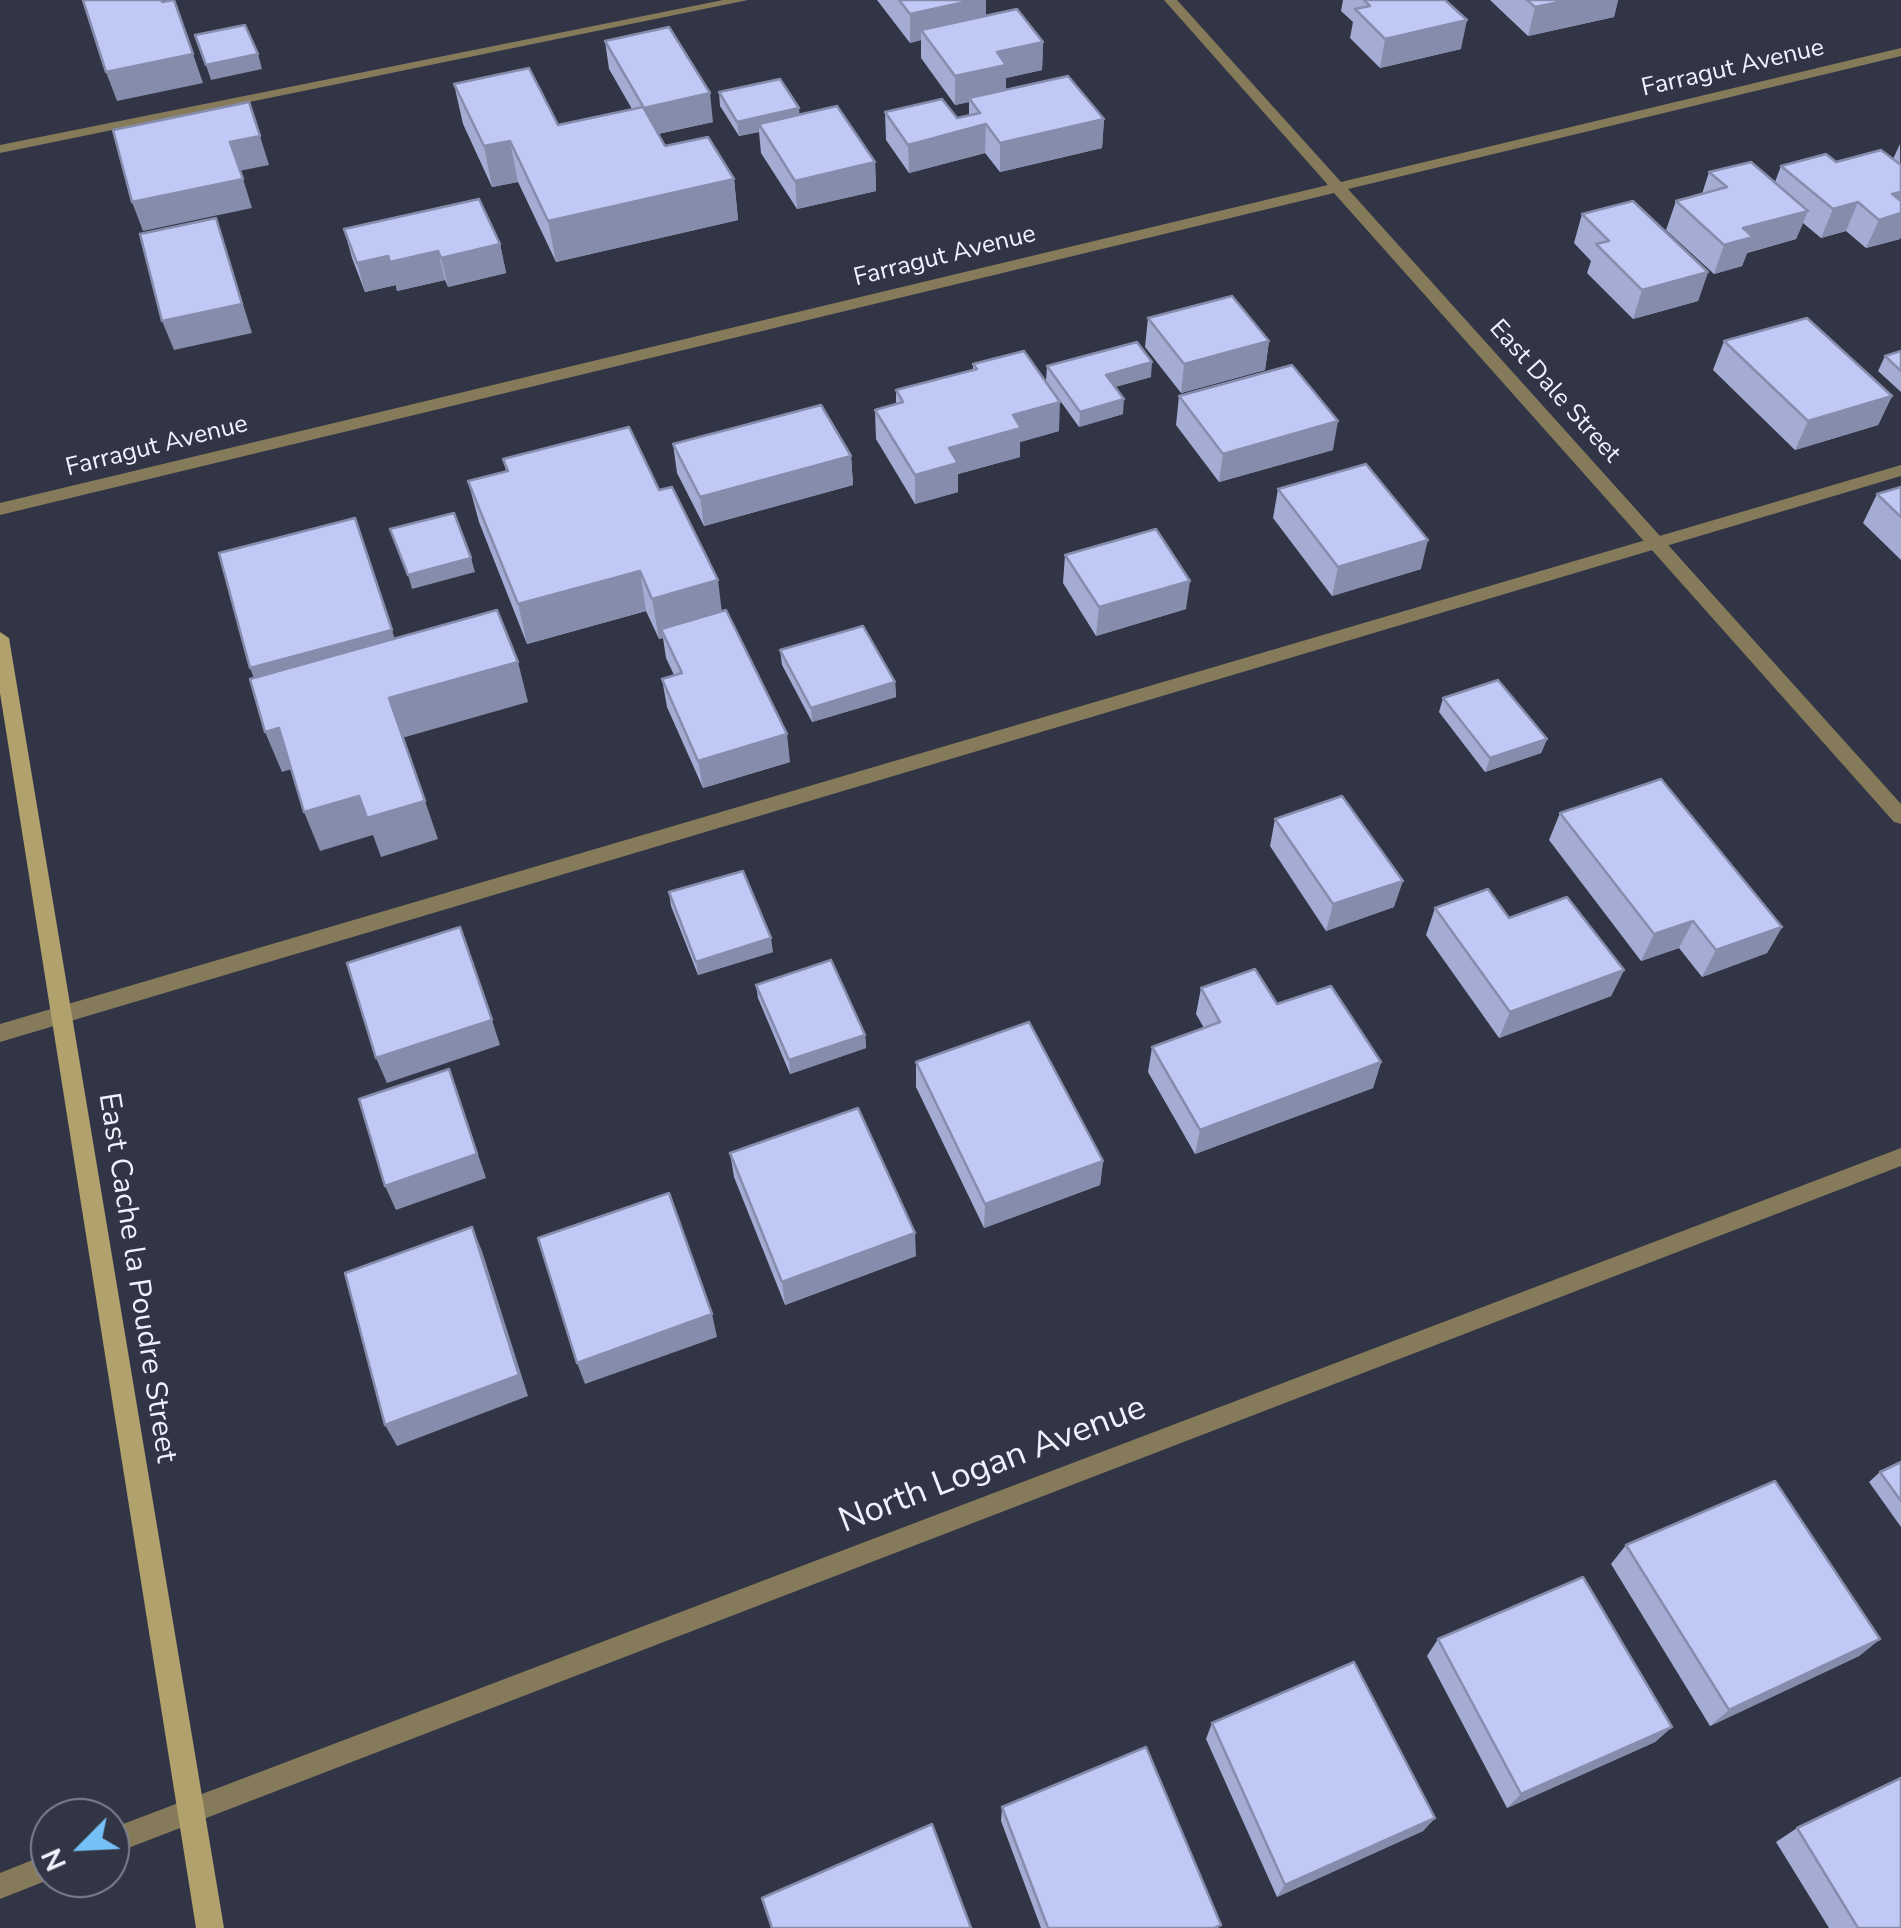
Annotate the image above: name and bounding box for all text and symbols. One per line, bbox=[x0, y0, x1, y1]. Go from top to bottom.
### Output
street label: Farragut Avenue bbox=[1639, 33, 1827, 105]
street label: Farragut Avenue bbox=[851, 220, 1039, 294]
street label: East Dale Street bbox=[1482, 314, 1626, 470]
street label: Farragut Avenue bbox=[63, 410, 251, 484]
street label: East Cache la Poudre Street bbox=[89, 1091, 183, 1465]
street label: North Logan Avenue bbox=[834, 1388, 1152, 1544]
north arrow bbox=[30, 1798, 130, 1898]
text: N bbox=[33, 1842, 76, 1877]

